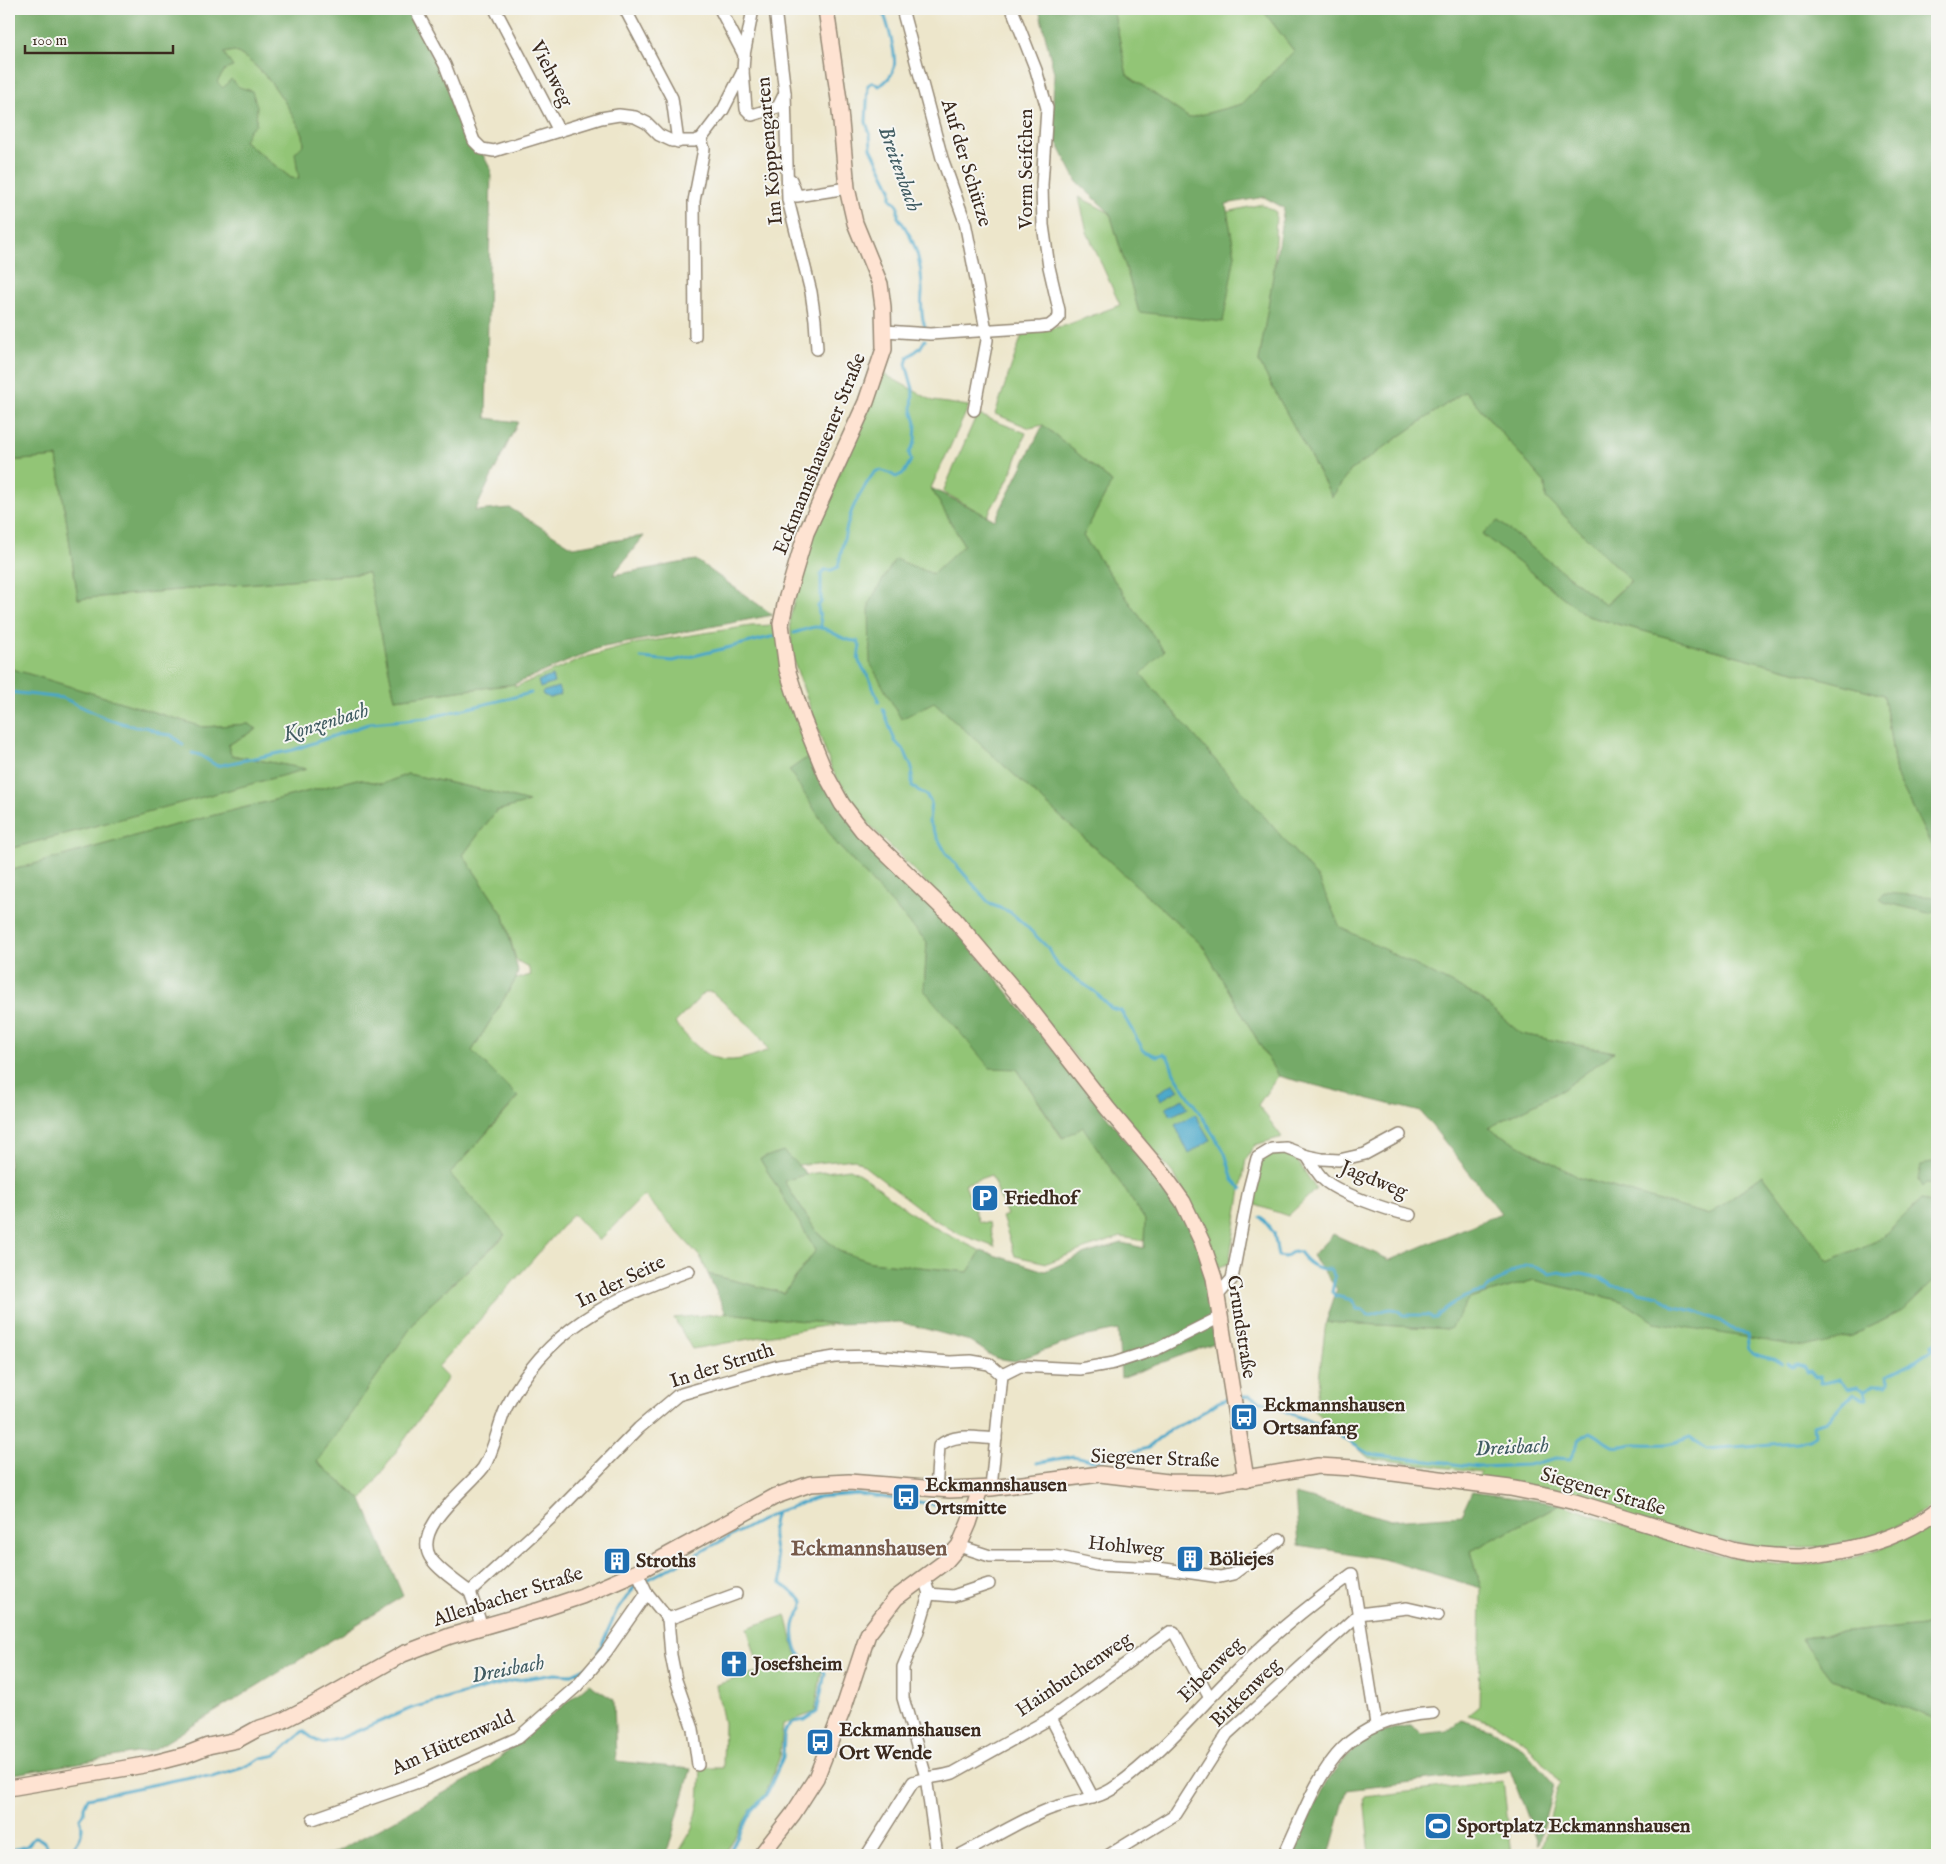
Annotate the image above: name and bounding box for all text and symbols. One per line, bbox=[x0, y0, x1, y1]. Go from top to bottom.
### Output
scale bar bbox=[25, 22, 172, 54]
text: 100 m bbox=[32, 31, 68, 50]
street label: Viehweg bbox=[523, 36, 579, 112]
street label: Im Köppengarten bbox=[751, 76, 789, 226]
street label: Auf der Schütze bbox=[934, 95, 997, 230]
street label: Vorm Seifchen bbox=[1014, 108, 1039, 230]
water label: Breitenbach bbox=[871, 122, 927, 216]
street label: Eckmannshausener Straße bbox=[768, 349, 872, 559]
water label: Konzenbach bbox=[279, 697, 372, 749]
street label: Jagdweg bbox=[1335, 1154, 1412, 1205]
parking icon: Friedhof bbox=[970, 1183, 1000, 1213]
place label: Friedhof bbox=[1004, 1186, 1081, 1211]
street label: In der Seite bbox=[572, 1250, 670, 1314]
street label: Grundstraße bbox=[1220, 1274, 1262, 1380]
street label: In der Struth bbox=[667, 1337, 777, 1395]
place label: Eckmannshausen Ortsanfang bbox=[1263, 1393, 1405, 1441]
bus stop icon: Eckmannshausen Ortsanfang bbox=[1229, 1402, 1259, 1432]
water label: Dreisbach bbox=[1475, 1433, 1550, 1463]
street label: Siegener Straße bbox=[1090, 1444, 1220, 1474]
street label: Siegener Straße bbox=[1538, 1462, 1668, 1522]
place label: Eckmannshausen Ortsmitte bbox=[925, 1473, 1067, 1521]
bus stop icon: Eckmannshausen Ortsmitte bbox=[891, 1482, 921, 1512]
street label: Hohlweg bbox=[1087, 1531, 1166, 1564]
district label: Eckmannshausen bbox=[791, 1535, 947, 1563]
building icon: Böliejes bbox=[1175, 1544, 1205, 1574]
building icon: Stroths bbox=[602, 1546, 632, 1576]
place label: Böliejes bbox=[1209, 1547, 1274, 1572]
place label: Stroths bbox=[636, 1549, 696, 1574]
street label: Allenbacher Straße bbox=[429, 1561, 586, 1633]
street label: Hainbuchenweg bbox=[1011, 1626, 1138, 1723]
street label: Eibenweg bbox=[1173, 1631, 1250, 1708]
church icon: Josefsheim bbox=[719, 1649, 749, 1679]
water label: Dreisbach bbox=[469, 1650, 547, 1690]
place label: Josefsheim bbox=[750, 1652, 843, 1677]
street label: Birkenweg bbox=[1205, 1652, 1288, 1733]
street label: Am Hüttenwald bbox=[387, 1705, 519, 1782]
place label: Eckmannshausen Ort Wende bbox=[839, 1718, 981, 1766]
bus stop icon: Eckmannshausen Ort Wende bbox=[805, 1727, 835, 1757]
sports icon: Sportplatz Eckmannshausen bbox=[1423, 1811, 1453, 1841]
place label: Sportplatz Eckmannshausen bbox=[1457, 1814, 1691, 1839]

